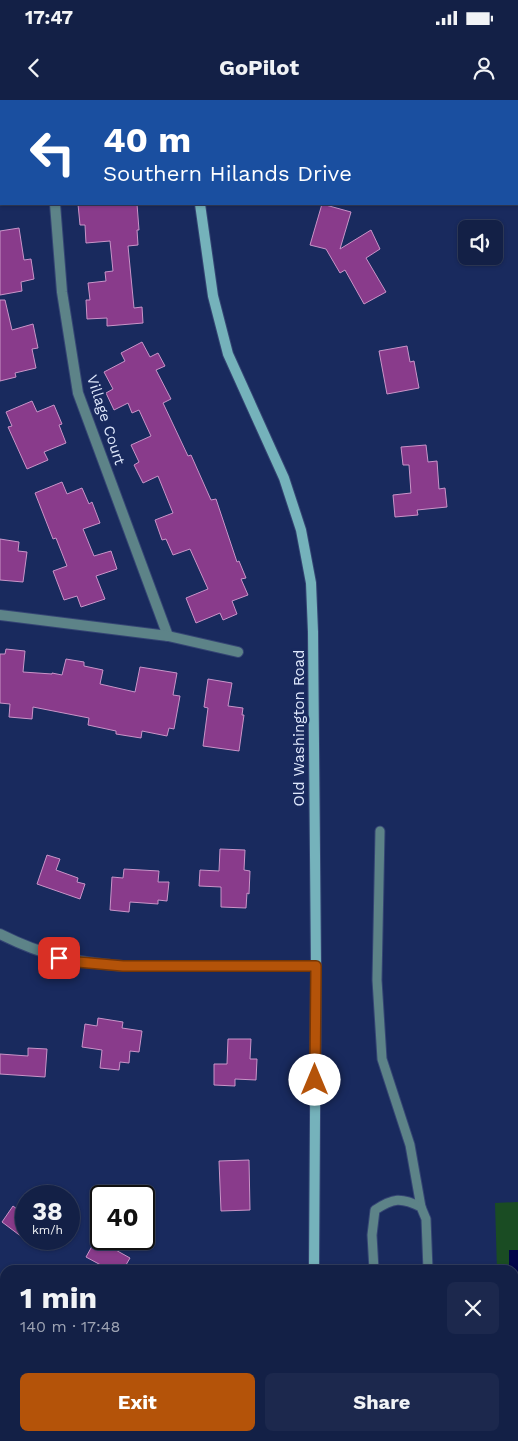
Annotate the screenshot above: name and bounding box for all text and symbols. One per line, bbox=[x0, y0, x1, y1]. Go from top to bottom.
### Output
text: 17:47 bbox=[25, 6, 73, 29]
icon: back bbox=[20, 54, 48, 82]
icon: person bbox=[470, 54, 498, 82]
text: GoPilot bbox=[219, 55, 299, 80]
text: 40 m bbox=[103, 119, 191, 161]
icon: left bbox=[20, 120, 85, 185]
text: Southern Hilands Drive bbox=[103, 161, 352, 186]
map controls bbox=[458, 220, 503, 265]
button: sound bbox=[458, 220, 503, 265]
street label: Village Court bbox=[83, 373, 129, 468]
street label: Old Washington Road bbox=[290, 649, 308, 807]
pin bbox=[38, 937, 80, 979]
icon: arrive bbox=[45, 944, 73, 972]
position arrow bbox=[288, 1053, 340, 1105]
speed limit sign: 40 bbox=[90, 1185, 155, 1250]
text: 38 bbox=[32, 1197, 63, 1226]
text: km/h bbox=[32, 1223, 63, 1237]
text: 1 min bbox=[20, 1280, 97, 1315]
button: close bbox=[447, 1282, 499, 1334]
text: 140 m · 17:48 bbox=[20, 1317, 120, 1336]
button: Exit bbox=[20, 1373, 255, 1431]
button: Share bbox=[265, 1373, 499, 1431]

